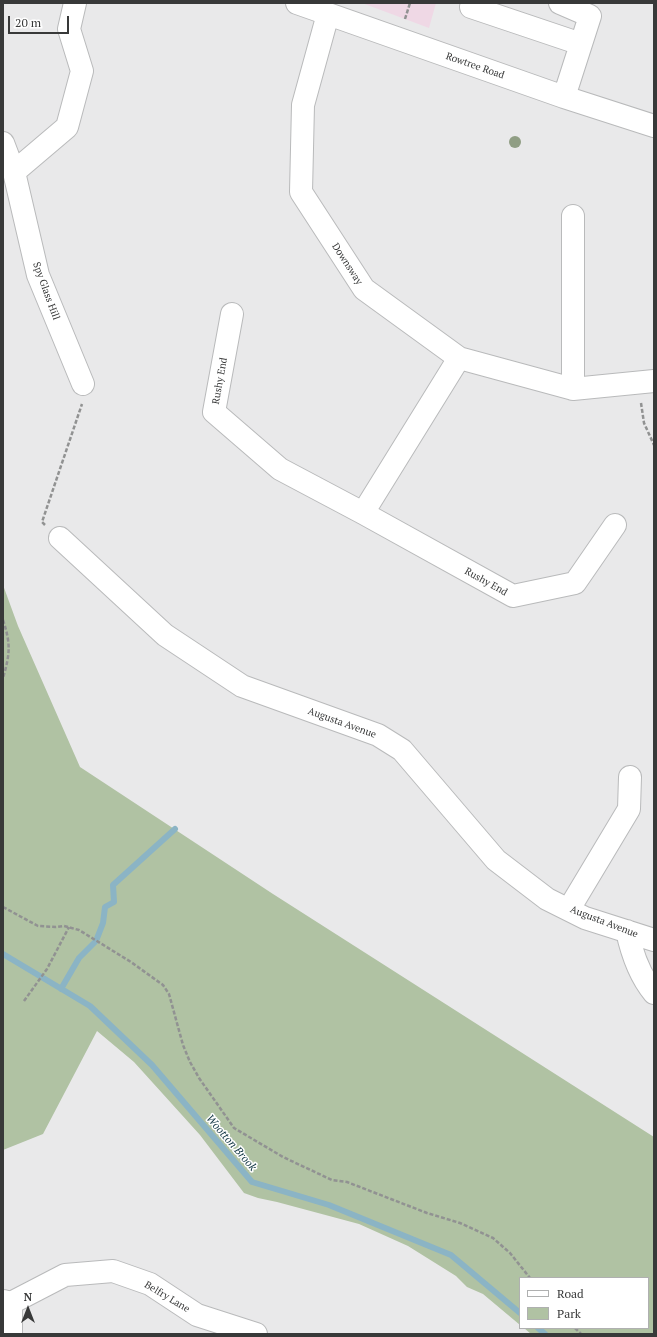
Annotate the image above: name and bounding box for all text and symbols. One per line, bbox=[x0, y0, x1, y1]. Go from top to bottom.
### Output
scale bar bbox=[10, 8, 71, 34]
text: 20 m bbox=[15, 15, 41, 30]
street label: Rowtree Road bbox=[444, 50, 506, 82]
street label: Downsway bbox=[329, 241, 365, 287]
street label: Spy Glass Hill bbox=[30, 260, 62, 322]
street label: Rushy End bbox=[210, 357, 230, 405]
street label: Rushy End bbox=[462, 565, 510, 599]
street label: Augusta Avenue bbox=[306, 705, 378, 741]
street label: Augusta Avenue bbox=[568, 904, 640, 940]
water label: Wootton Brook bbox=[203, 1112, 259, 1174]
legend bbox=[519, 1277, 649, 1329]
street label: Belfry Lane bbox=[142, 1279, 192, 1315]
text: Road bbox=[557, 1286, 584, 1301]
north arrow bbox=[8, 1289, 48, 1329]
text: N bbox=[24, 1290, 32, 1304]
text: Park bbox=[557, 1306, 581, 1321]

